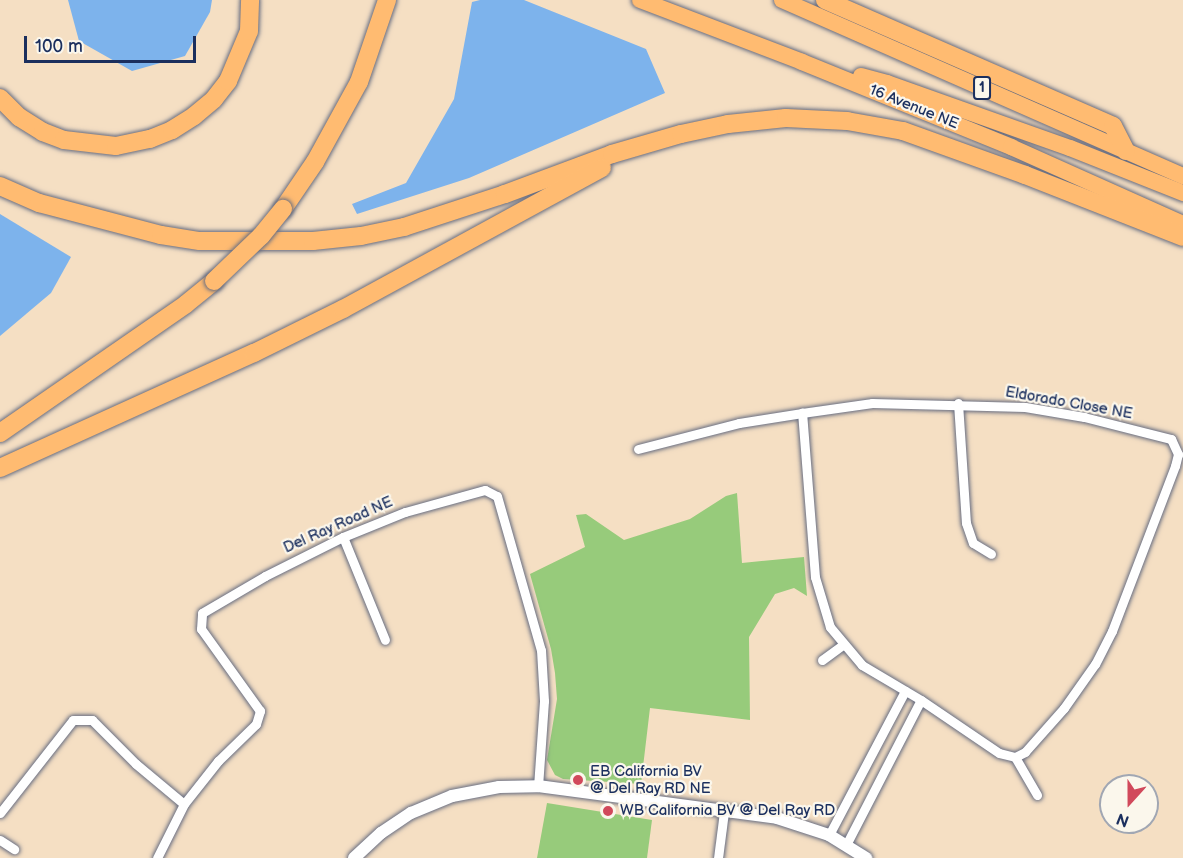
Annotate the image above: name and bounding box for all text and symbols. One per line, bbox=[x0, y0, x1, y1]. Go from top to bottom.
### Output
scale bar bbox=[27, 24, 200, 62]
text: 100 m bbox=[35, 36, 83, 57]
road number: 1 bbox=[973, 77, 991, 99]
street label: 16 Avenue NE bbox=[867, 81, 961, 133]
street label: Eldorado Close NE bbox=[1004, 383, 1134, 423]
street label: Del Ray Road NE bbox=[280, 493, 396, 557]
place label: EB California BV @ Del Ray RD NE bbox=[590, 762, 712, 797]
marker: EB California BV @ Del Ray RD NE bbox=[571, 773, 585, 787]
north arrow bbox=[1099, 774, 1159, 834]
place label: WB California BV @ Del Ray RD bbox=[620, 802, 836, 820]
marker: WB California BV @ Del Ray RD bbox=[601, 804, 615, 818]
text: N bbox=[1114, 808, 1132, 830]

